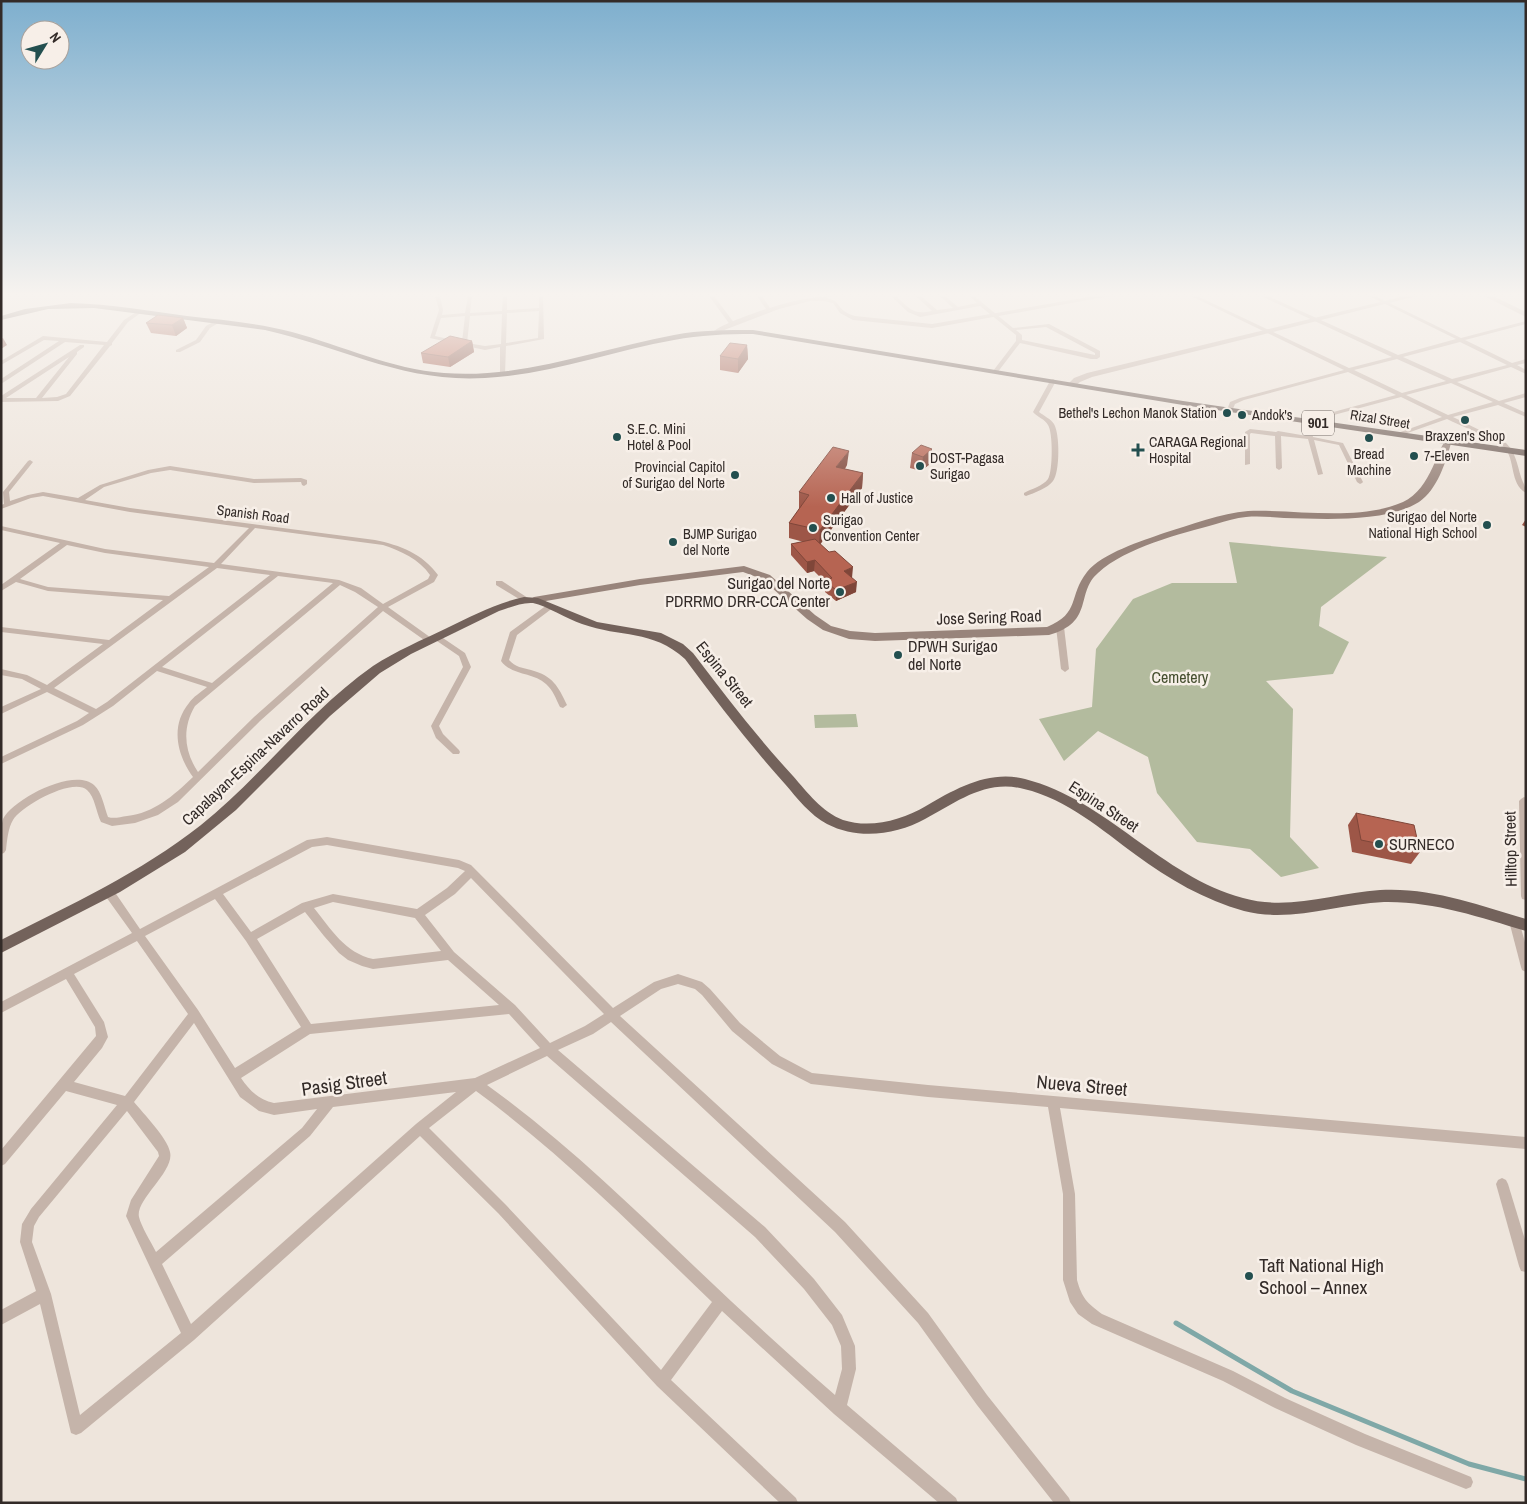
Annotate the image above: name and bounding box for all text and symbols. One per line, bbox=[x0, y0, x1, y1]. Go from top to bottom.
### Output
north arrow bbox=[20, 20, 70, 70]
text: N bbox=[46, 28, 65, 46]
place label: Bethel's Lechon Manok Station bbox=[1058, 404, 1217, 422]
street label: Rizal Street bbox=[1349, 405, 1411, 433]
place label: Andok's bbox=[1251, 406, 1293, 424]
marker: Bethel's Lechon Manok Station bbox=[1221, 407, 1233, 419]
marker: Andok's bbox=[1236, 409, 1248, 421]
road number: 901 bbox=[1302, 410, 1334, 436]
marker: Braxzen's Shop bbox=[1459, 414, 1471, 426]
place label: S.E.C. Mini Hotel & Pool bbox=[627, 420, 691, 454]
place label: Braxzen's Shop bbox=[1425, 427, 1505, 445]
marker: S.E.C. Mini Hotel & Pool bbox=[611, 431, 623, 443]
marker: Bread Machine bbox=[1363, 432, 1375, 444]
place label: CARAGA Regional Hospital bbox=[1149, 433, 1246, 467]
marker: CARAGA Regional Hospital bbox=[1131, 443, 1145, 457]
place label: Bread Machine bbox=[1347, 445, 1391, 479]
place label: 7-Eleven bbox=[1424, 447, 1469, 465]
place label: DOST-Pagasa Surigao bbox=[930, 449, 1005, 483]
marker: 7-Eleven bbox=[1408, 450, 1420, 462]
place label: Provincial Capitol of Surigao del Norte bbox=[622, 458, 725, 492]
marker: DOST-Pagasa Surigao bbox=[914, 460, 926, 472]
marker: Provincial Capitol of Surigao del Norte bbox=[729, 469, 741, 481]
place label: Hall of Justice bbox=[841, 489, 913, 507]
marker: Hall of Justice bbox=[825, 492, 837, 504]
street label: Spanish Road bbox=[216, 501, 290, 527]
place label: Surigao del Norte National High School bbox=[1369, 508, 1477, 542]
place label: Surigao Convention Center bbox=[823, 511, 920, 545]
marker: Surigao del Norte National High School bbox=[1481, 519, 1493, 531]
marker: Surigao Convention Center bbox=[807, 522, 819, 534]
place label: BJMP Surigao del Norte bbox=[683, 525, 757, 559]
marker: BJMP Surigao del Norte bbox=[667, 536, 679, 548]
place label: Surigao del Norte PDRRMO DRR-CCA Center bbox=[665, 572, 831, 612]
marker: Surigao del Norte PDRRMO DRR-CCA Center bbox=[834, 586, 846, 598]
street label: Jose Sering Road bbox=[936, 604, 1042, 630]
place label: DPWH Surigao del Norte bbox=[908, 635, 998, 675]
street label: Espina Street bbox=[691, 636, 759, 712]
marker: DPWH Surigao del Norte bbox=[892, 649, 904, 661]
park label: Cemetery bbox=[1152, 666, 1209, 688]
street label: Capalayan-Espina-Navarro Road bbox=[177, 682, 333, 830]
street label: Espina Street bbox=[1065, 775, 1144, 837]
street label: Hilltop Street bbox=[1498, 811, 1522, 887]
place label: SURNECO bbox=[1389, 833, 1455, 855]
marker: SURNECO bbox=[1373, 838, 1385, 850]
street label: Pasig Street bbox=[300, 1064, 389, 1102]
street label: Nueva Street bbox=[1036, 1068, 1129, 1102]
place label: Taft National High School – Annex bbox=[1259, 1252, 1384, 1300]
marker: Taft National High School – Annex bbox=[1243, 1270, 1255, 1282]

